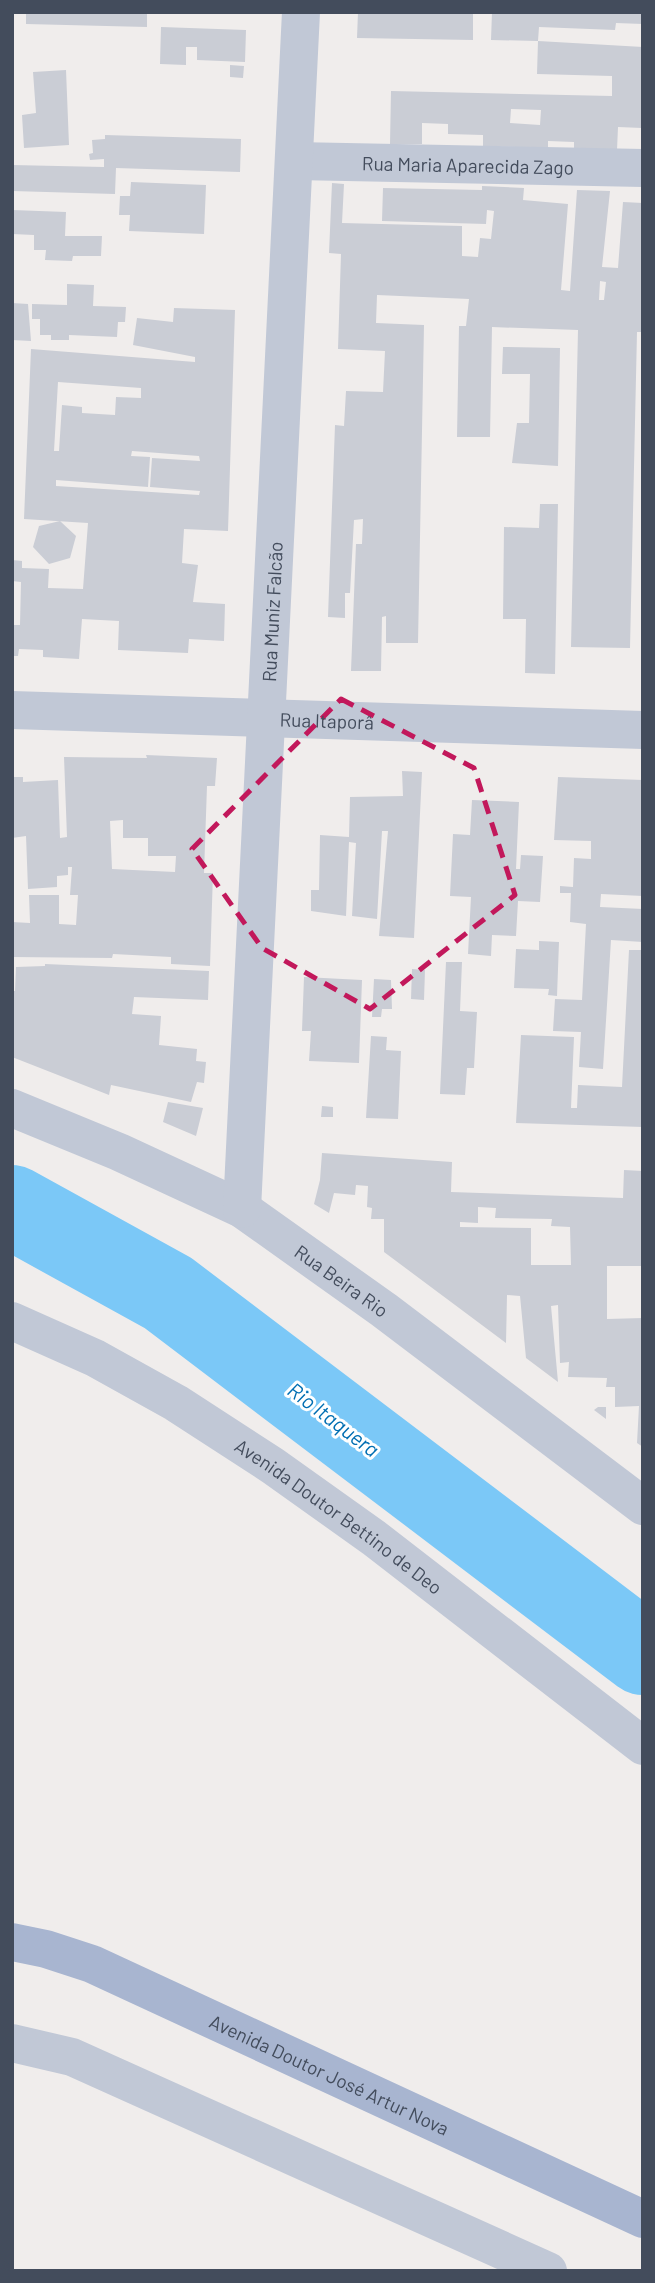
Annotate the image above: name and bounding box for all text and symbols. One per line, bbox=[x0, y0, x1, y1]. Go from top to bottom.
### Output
street label: Rua Maria Aparecida Zago bbox=[362, 151, 574, 178]
street label: Rua Muniz Falcão bbox=[256, 541, 286, 683]
street label: Rua Itaporâ bbox=[279, 707, 374, 733]
street label: Rua Beira Rio bbox=[291, 1239, 393, 1321]
water label: Rio Itaquera bbox=[283, 1377, 385, 1461]
street label: Avenida Doutor Bettino de Deo bbox=[231, 1433, 447, 1598]
street label: Avenida Doutor José Artur Nova bbox=[206, 2009, 453, 2139]

